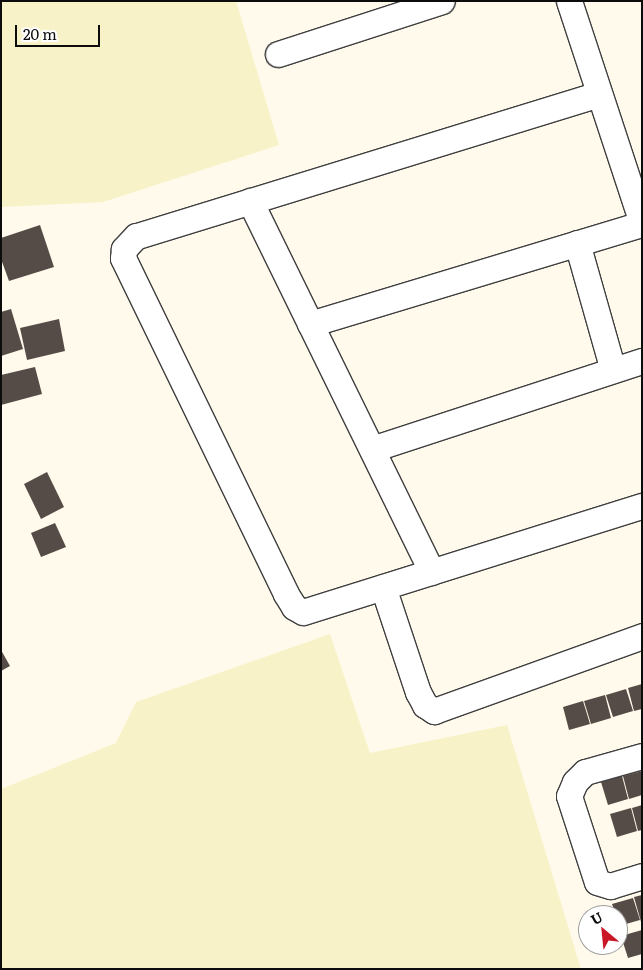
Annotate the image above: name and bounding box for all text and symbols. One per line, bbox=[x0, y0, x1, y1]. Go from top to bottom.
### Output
scale bar bbox=[18, 15, 102, 47]
text: 20 m bbox=[23, 22, 57, 45]
north arrow bbox=[578, 905, 628, 955]
text: U bbox=[587, 906, 606, 929]

